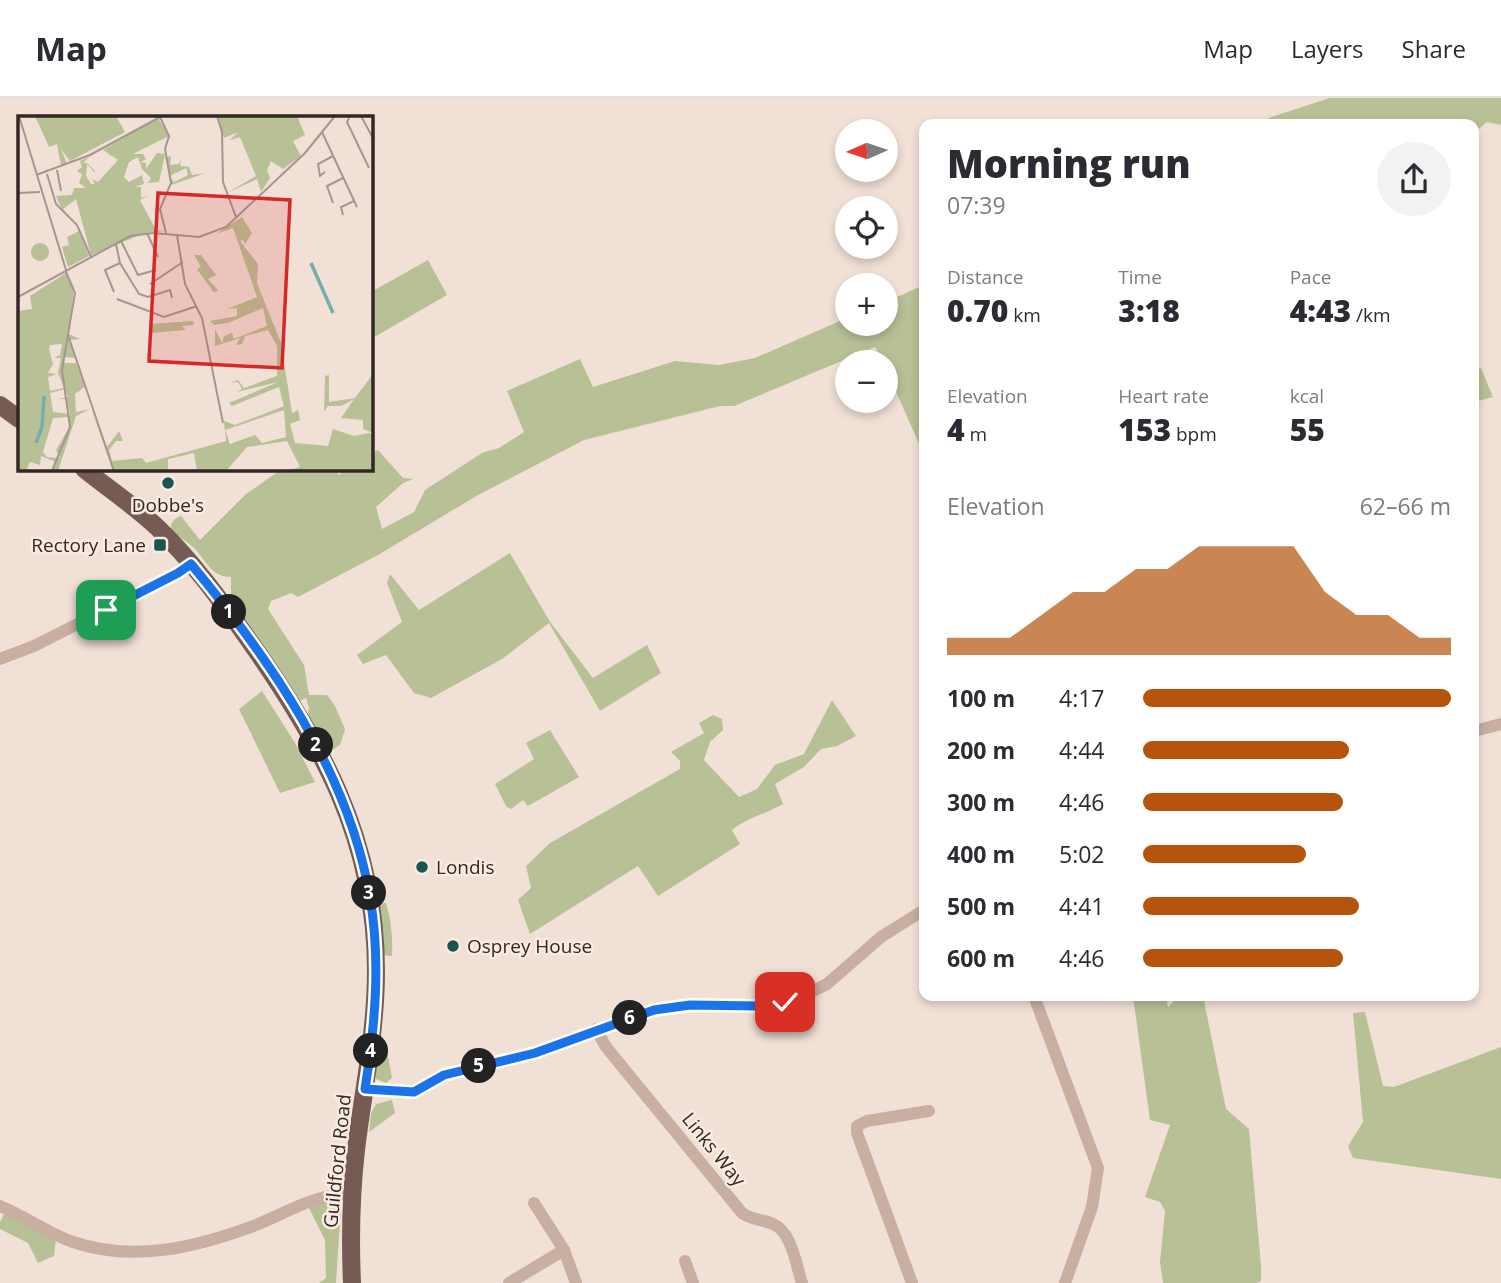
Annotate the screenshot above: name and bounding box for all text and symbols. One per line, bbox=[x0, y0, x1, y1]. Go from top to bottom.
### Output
text: Map bbox=[35, 26, 107, 71]
text: Map bbox=[1203, 32, 1253, 65]
text: Layers bbox=[1291, 32, 1364, 65]
text: Share bbox=[1402, 32, 1466, 65]
inset map bbox=[18, 116, 373, 471]
north arrow bbox=[835, 119, 898, 182]
map controls bbox=[835, 119, 898, 413]
text: Morning run bbox=[947, 137, 1191, 189]
button: share bbox=[1377, 142, 1451, 216]
text: 07:39 bbox=[947, 189, 1006, 221]
button: locate bbox=[835, 196, 898, 259]
text: Distance bbox=[947, 264, 1023, 290]
text: Time bbox=[1118, 264, 1162, 290]
text: Pace bbox=[1290, 264, 1331, 290]
button: + bbox=[835, 273, 898, 336]
text: 0.70 bbox=[947, 290, 1008, 331]
text: 3:18 bbox=[1118, 290, 1180, 331]
text: 4:43 bbox=[1290, 290, 1351, 331]
text: km bbox=[1008, 302, 1041, 328]
text: /km bbox=[1351, 302, 1391, 328]
button: − bbox=[835, 350, 898, 413]
text: Elevation bbox=[947, 383, 1028, 409]
text: Heart rate bbox=[1118, 383, 1209, 409]
text: kcal bbox=[1290, 383, 1324, 409]
text: 4 bbox=[947, 409, 965, 450]
text: 153 bbox=[1118, 409, 1171, 450]
text: 55 bbox=[1290, 409, 1325, 450]
text: m bbox=[965, 421, 987, 447]
text: bpm bbox=[1171, 421, 1217, 447]
marker: Dobbe's bbox=[160, 475, 176, 491]
text: Elevation bbox=[947, 490, 1045, 522]
text: 62–66 m bbox=[1360, 490, 1451, 522]
place label: Dobbe's bbox=[132, 492, 204, 518]
place label: Rectory Lane bbox=[31, 532, 146, 558]
marker: Rectory Lane bbox=[152, 537, 168, 553]
pin bbox=[76, 580, 136, 640]
icon: arrive bbox=[87, 591, 125, 629]
pin: 1 bbox=[212, 594, 246, 630]
text: 1 bbox=[223, 598, 234, 624]
text: 100 m bbox=[947, 682, 1015, 714]
text: 4:17 bbox=[1059, 682, 1105, 714]
pin: 2 bbox=[298, 728, 334, 762]
text: 2 bbox=[310, 731, 321, 757]
text: 200 m bbox=[947, 734, 1015, 766]
text: 4:44 bbox=[1059, 734, 1105, 766]
text: 300 m bbox=[947, 786, 1015, 818]
text: 4:46 bbox=[1059, 786, 1105, 818]
text: 400 m bbox=[947, 838, 1015, 870]
text: 5:02 bbox=[1059, 838, 1105, 870]
place label: Londis bbox=[436, 854, 494, 880]
marker: Londis bbox=[414, 859, 430, 875]
pin: 3 bbox=[352, 876, 386, 910]
text: 3 bbox=[363, 879, 374, 905]
text: 500 m bbox=[947, 890, 1015, 922]
text: 4:41 bbox=[1059, 890, 1105, 922]
place label: Osprey House bbox=[467, 933, 592, 959]
marker: Osprey House bbox=[445, 938, 461, 954]
text: 600 m bbox=[947, 942, 1015, 974]
text: 4:46 bbox=[1059, 942, 1105, 974]
pin bbox=[755, 972, 815, 1032]
icon: check bbox=[766, 983, 804, 1021]
pin: 6 bbox=[612, 1000, 648, 1035]
text: 6 bbox=[624, 1004, 635, 1030]
pin: 4 bbox=[354, 1034, 388, 1068]
text: 4 bbox=[365, 1037, 376, 1063]
pin: 5 bbox=[462, 1048, 496, 1084]
text: 5 bbox=[473, 1052, 484, 1078]
street label: Guildford Road bbox=[317, 1093, 357, 1229]
street label: Links Way bbox=[676, 1107, 752, 1192]

